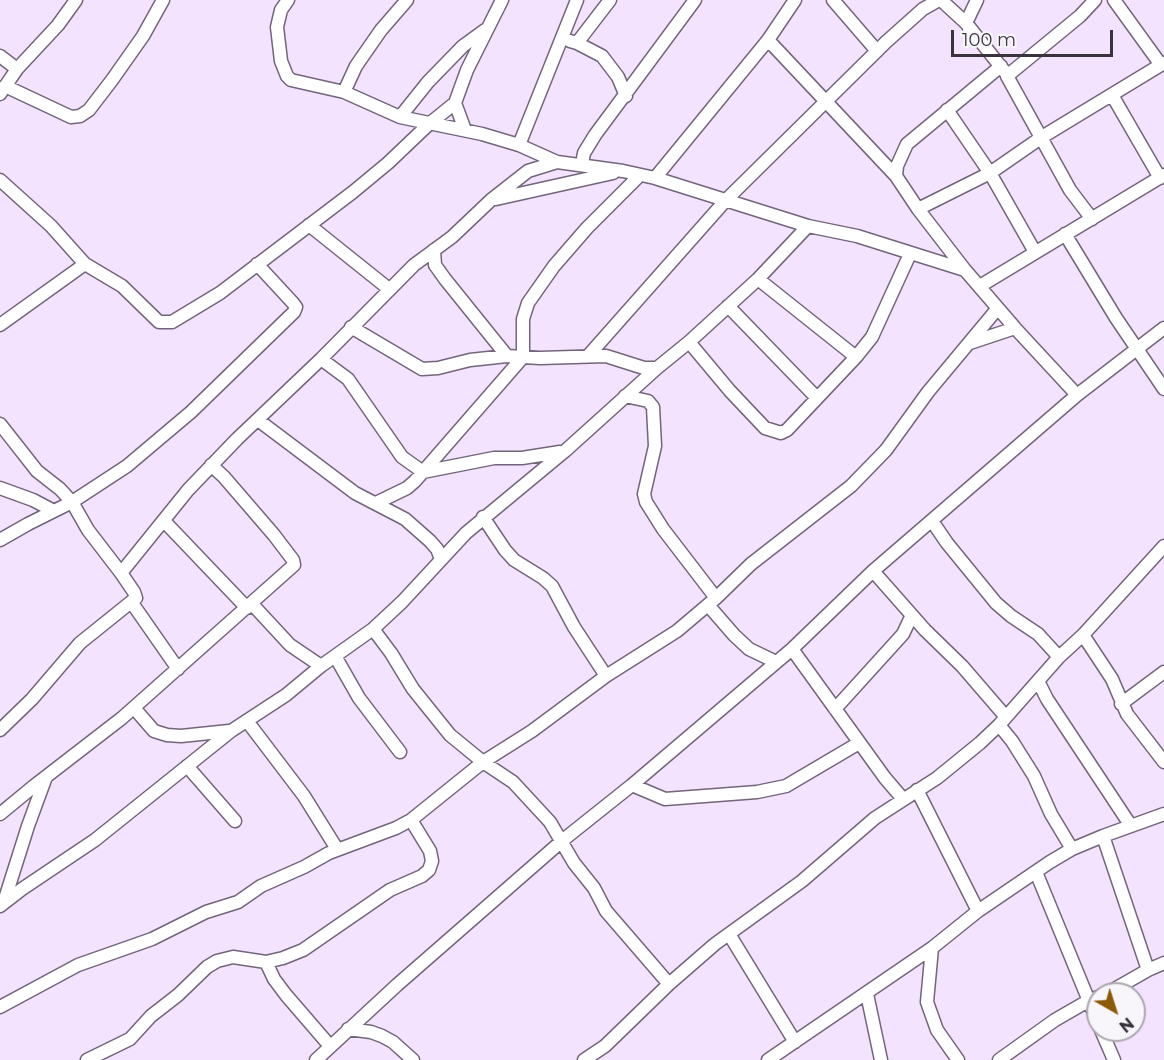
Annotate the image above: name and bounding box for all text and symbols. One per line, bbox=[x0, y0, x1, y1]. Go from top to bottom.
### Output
scale bar bbox=[954, 18, 1116, 56]
text: 100 m bbox=[962, 29, 1016, 51]
north arrow bbox=[1086, 982, 1146, 1042]
text: N bbox=[1115, 1013, 1137, 1036]

